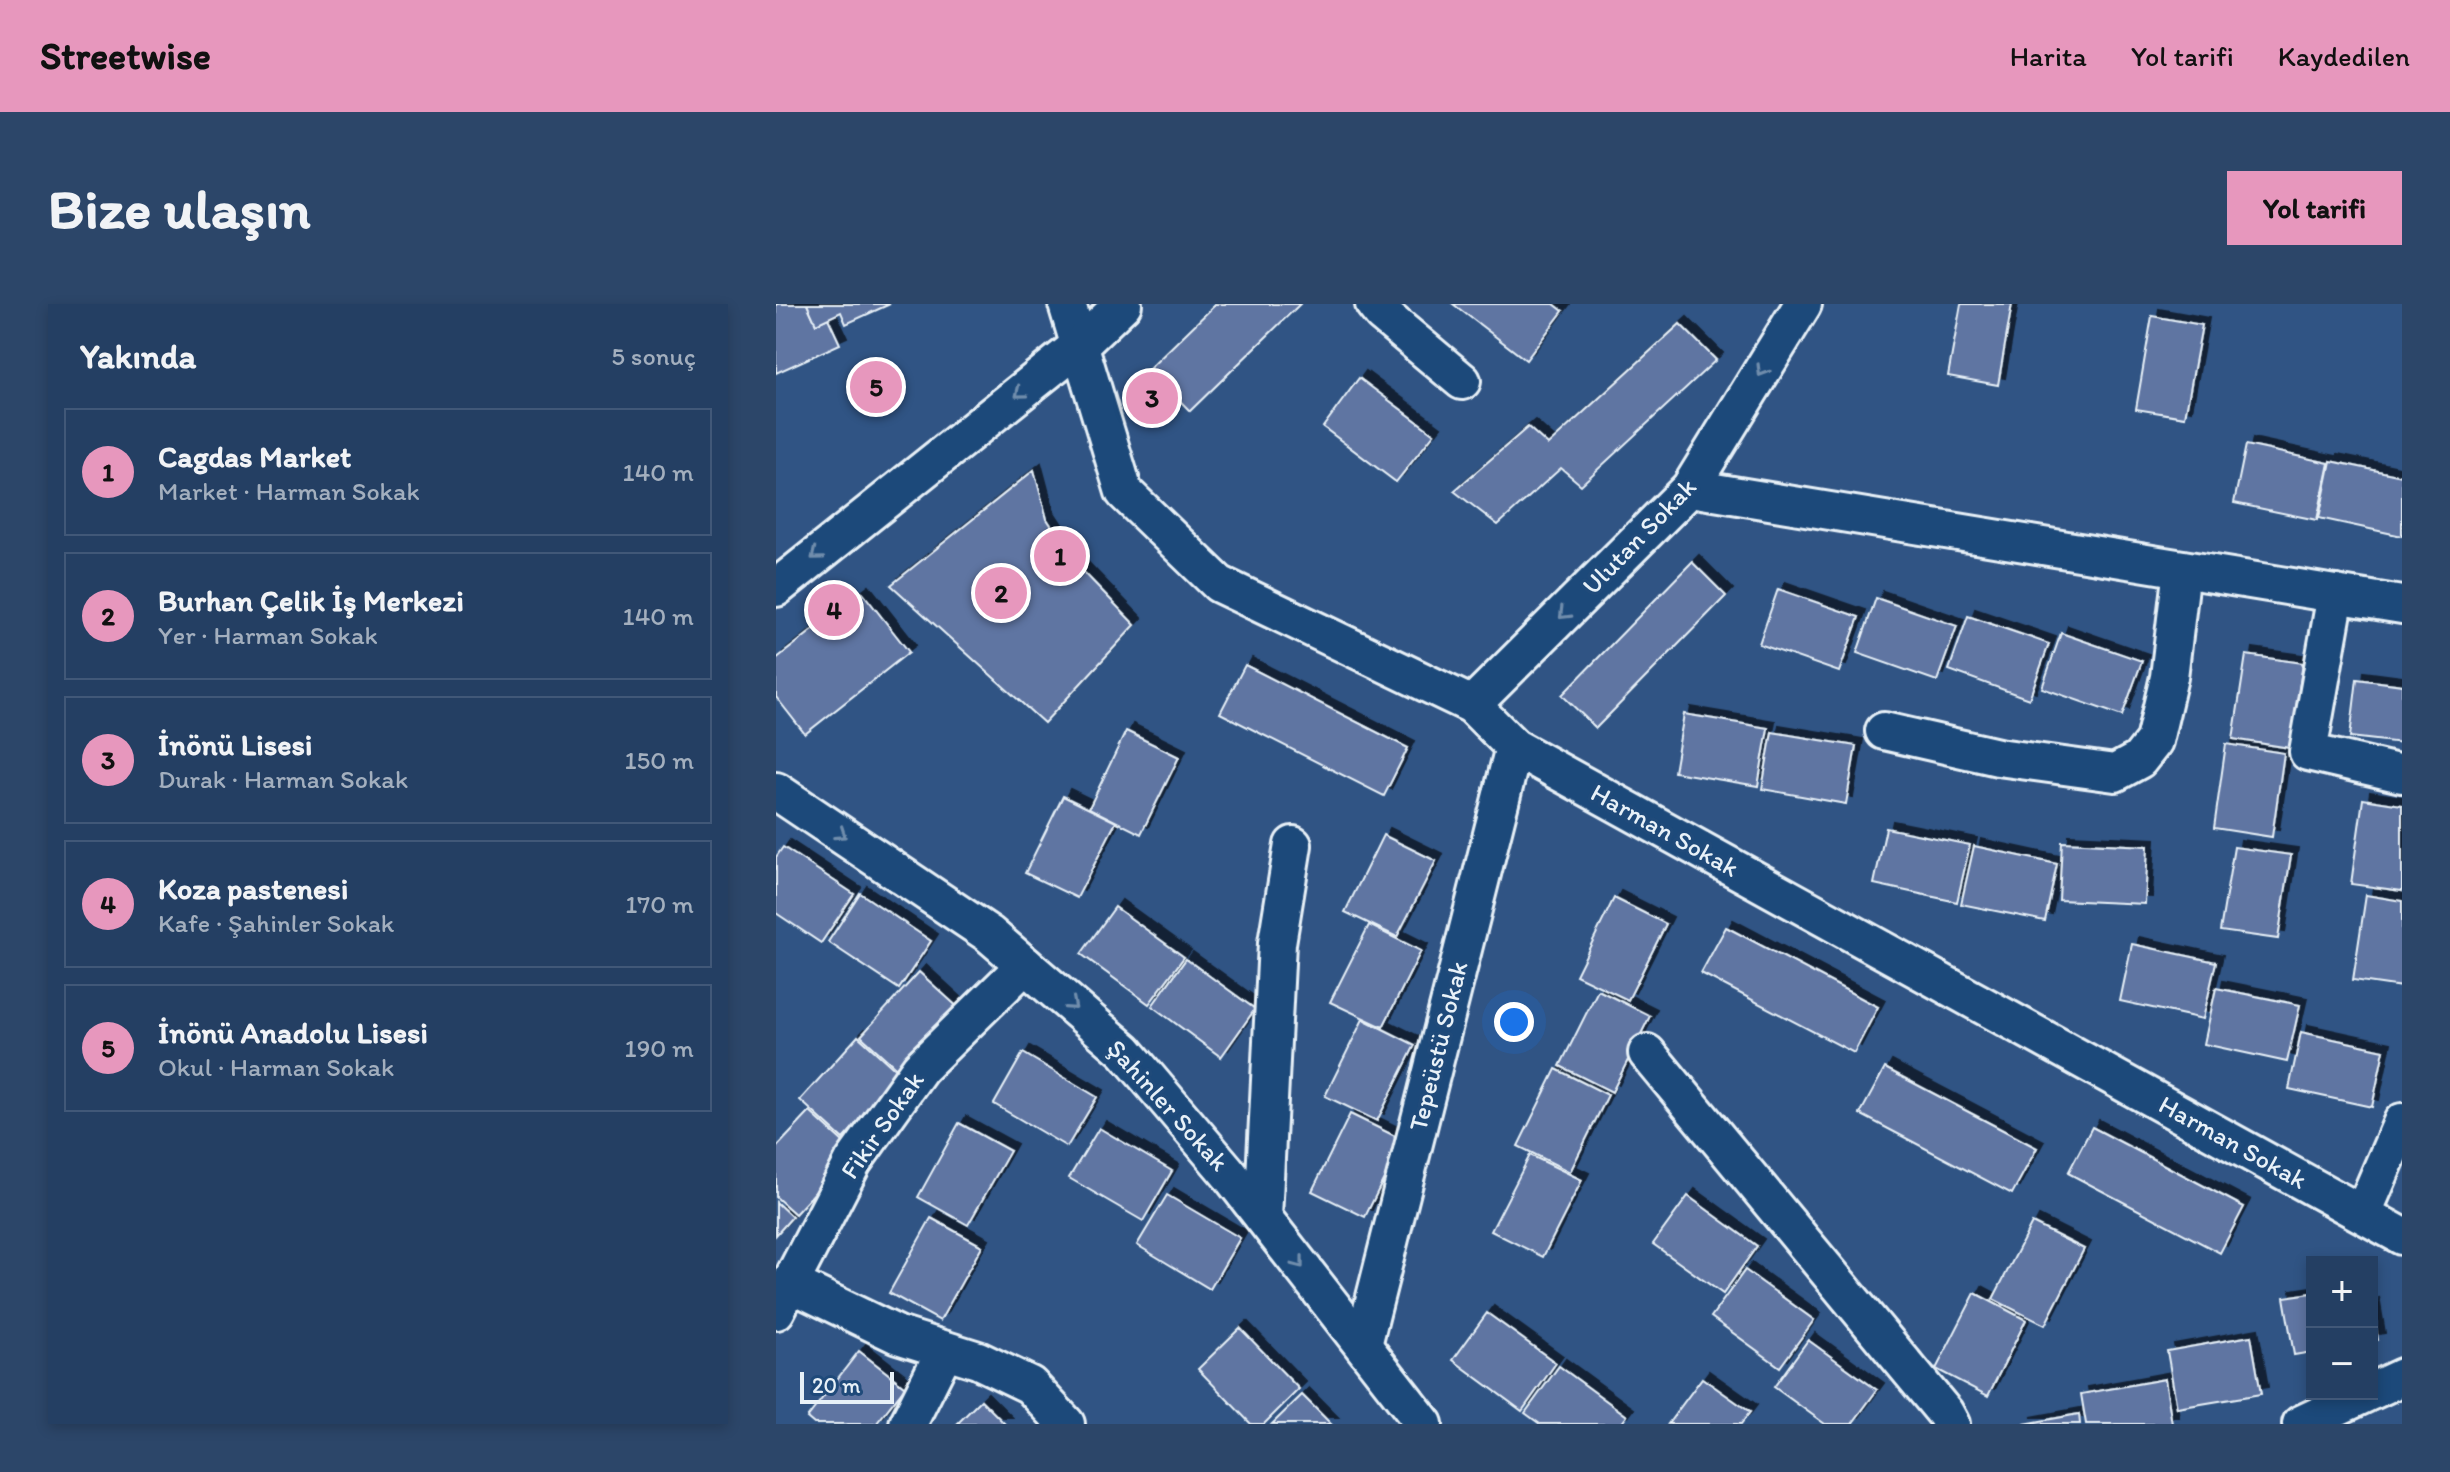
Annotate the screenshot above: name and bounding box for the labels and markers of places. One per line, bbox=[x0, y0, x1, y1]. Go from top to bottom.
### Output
pin: 5 bbox=[850, 357, 902, 417]
pin: 3 bbox=[1126, 368, 1178, 428]
pin: 1 bbox=[1034, 526, 1086, 586]
pin: 2 bbox=[975, 563, 1027, 623]
pin: 4 bbox=[808, 580, 860, 640]

